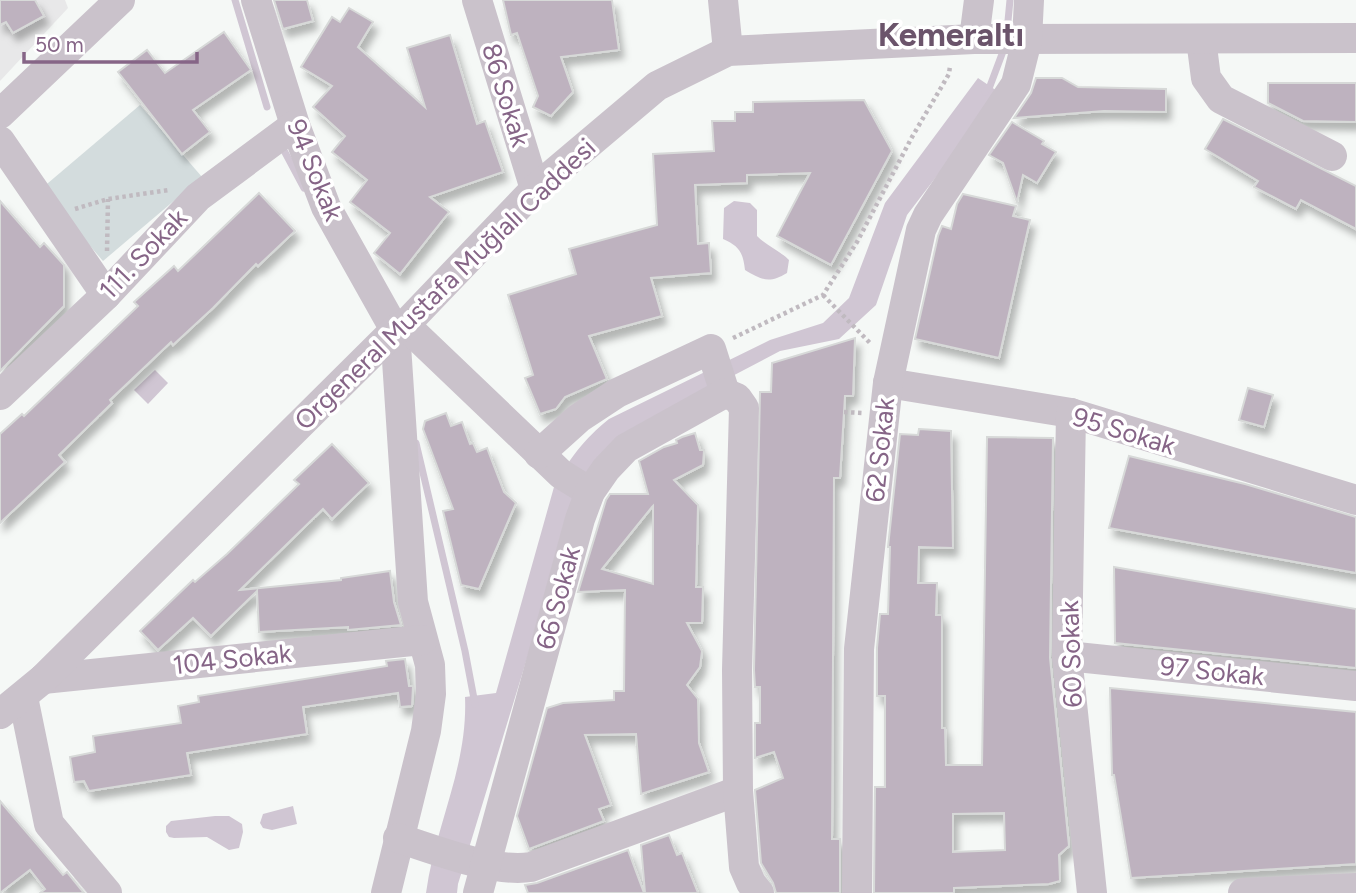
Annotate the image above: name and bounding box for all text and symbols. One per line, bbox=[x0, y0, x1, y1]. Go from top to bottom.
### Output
district label: Kemeraltı bbox=[878, 15, 1024, 54]
scale bar bbox=[24, 21, 198, 65]
text: 50 m bbox=[35, 32, 84, 57]
street label: 86 Sokak bbox=[475, 39, 537, 151]
street label: 94 Sokak bbox=[280, 115, 350, 226]
street label: Orgeneral Mustafa Muğlalı Caddesi bbox=[288, 132, 602, 436]
street label: 111. Sokak bbox=[92, 202, 194, 306]
street label: 62 Sokak bbox=[859, 396, 901, 504]
street label: 95 Sokak bbox=[1069, 400, 1179, 462]
street label: 66 Sokak bbox=[529, 543, 587, 653]
street label: 60 Sokak bbox=[1053, 600, 1089, 708]
street label: 104 Sokak bbox=[171, 637, 293, 681]
street label: 97 Sokak bbox=[1158, 650, 1266, 692]

